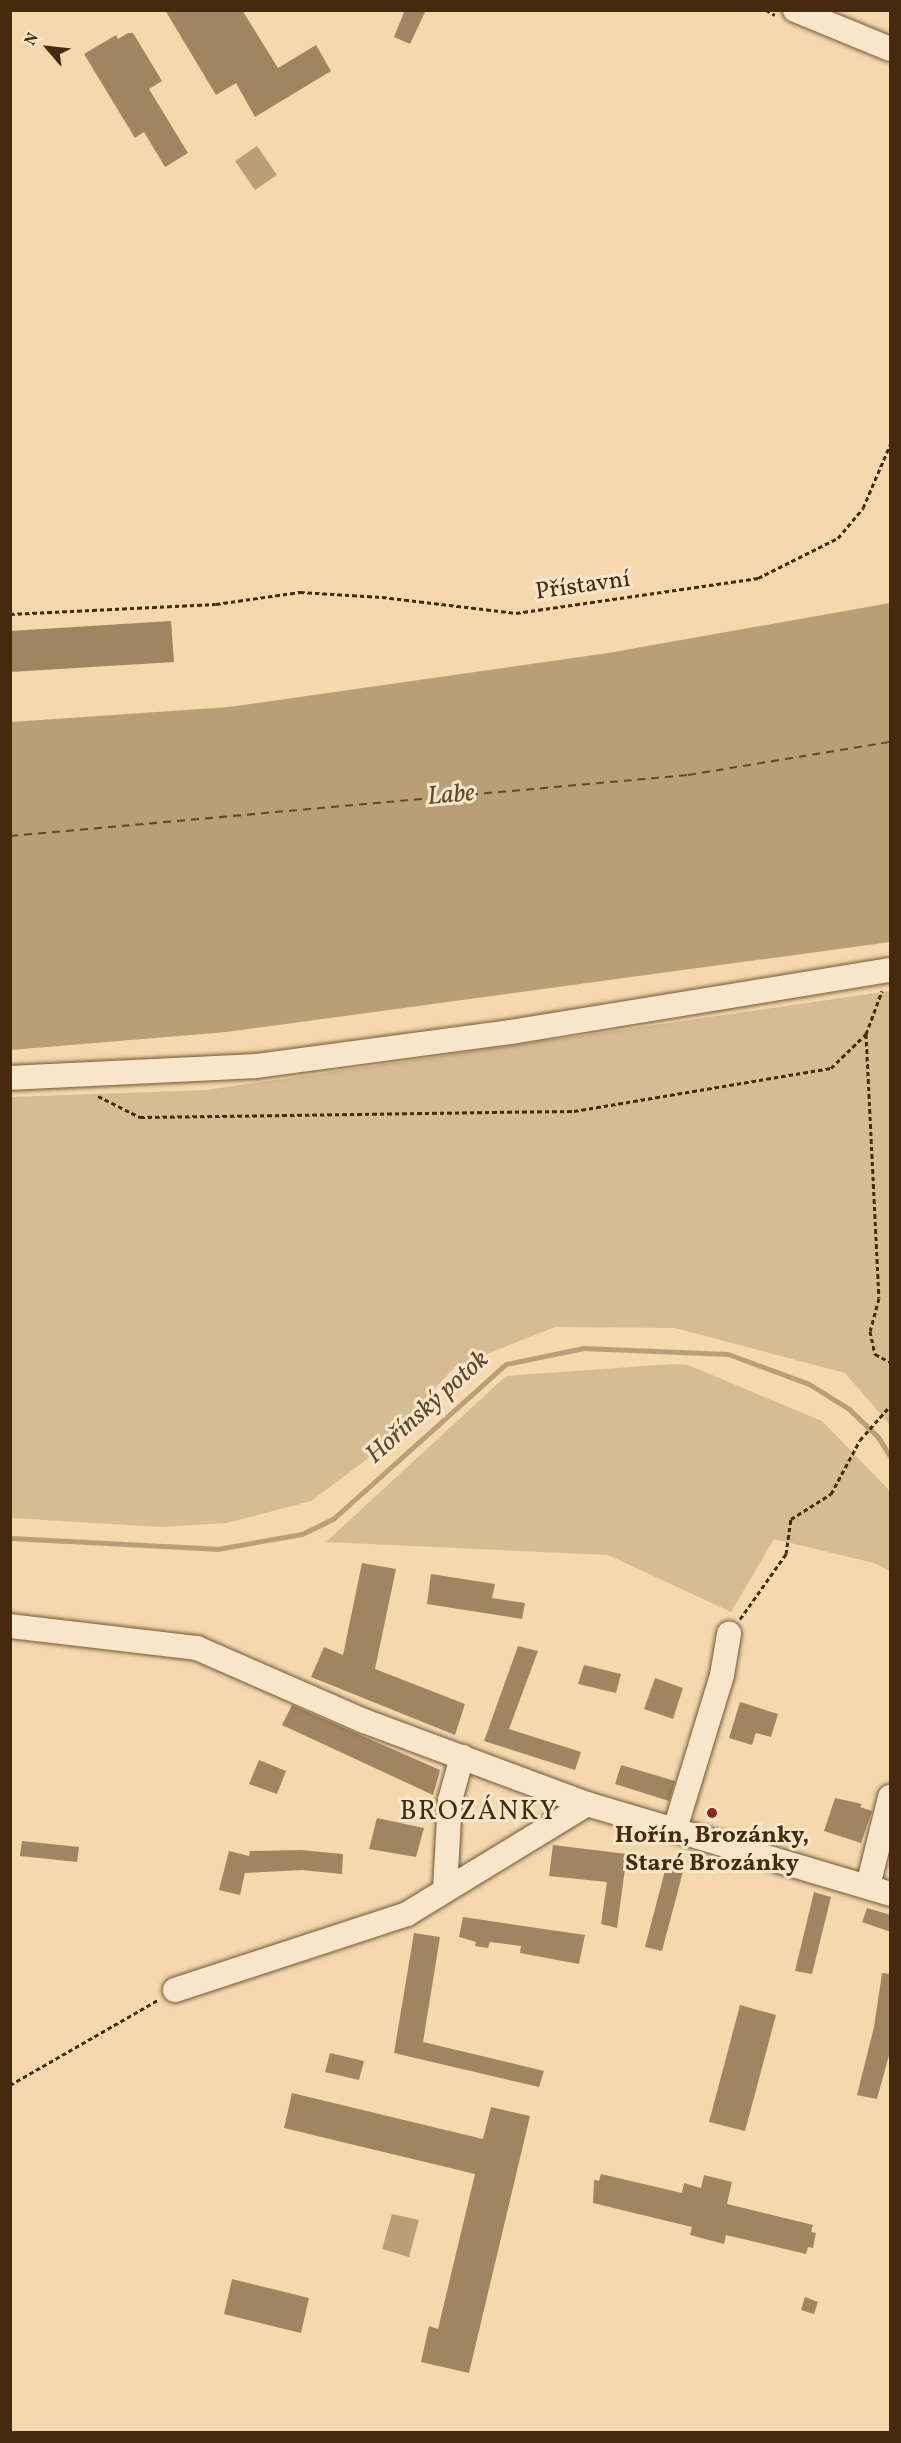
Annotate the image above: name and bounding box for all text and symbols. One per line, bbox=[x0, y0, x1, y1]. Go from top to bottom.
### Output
north arrow bbox=[18, 18, 78, 78]
text: N bbox=[20, 29, 45, 50]
street label: Přístavní bbox=[534, 566, 632, 608]
water label: Labe bbox=[426, 778, 476, 814]
water label: Hořínský potok bbox=[360, 1345, 496, 1471]
district label: BROZÁNKY bbox=[400, 1797, 558, 1829]
marker: Hořín, Brozánky, Staré Brozánky bbox=[705, 1806, 719, 1820]
place label: Hořín, Brozánky, Staré Brozánky bbox=[615, 1823, 809, 1879]

